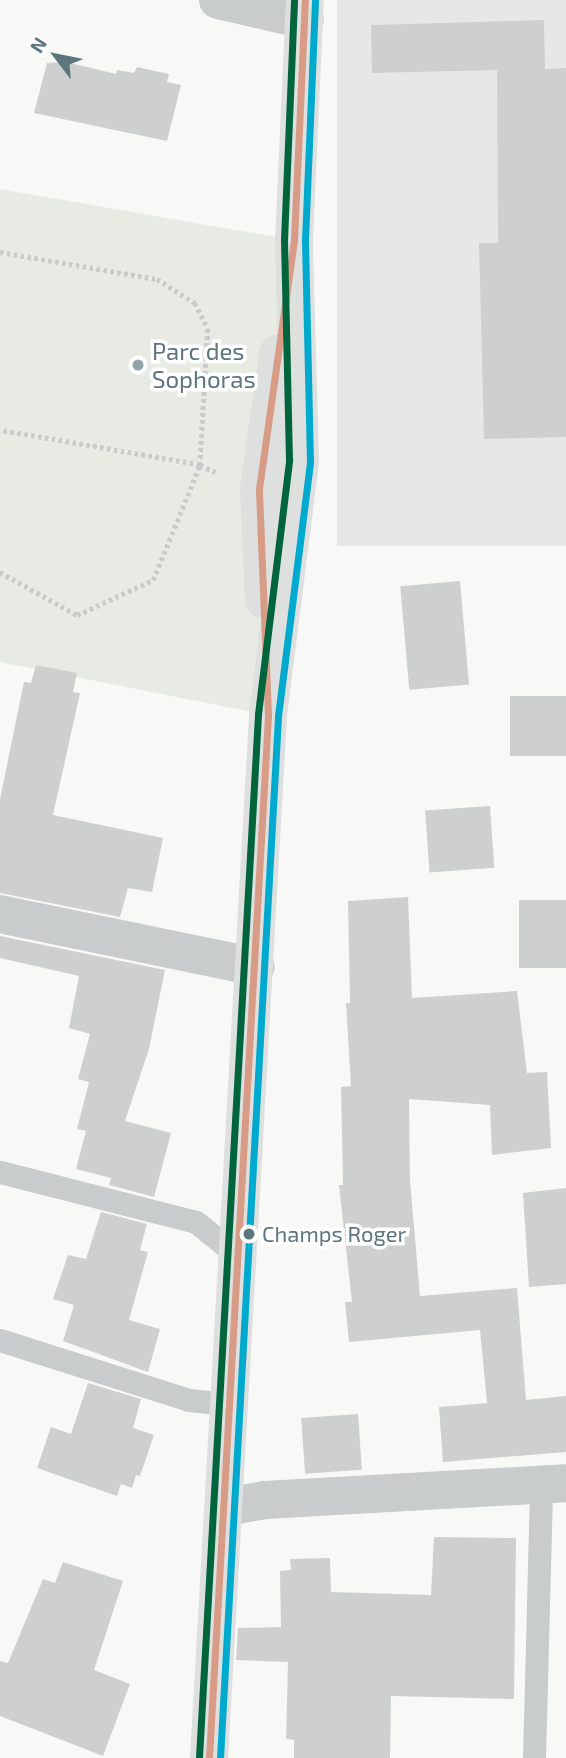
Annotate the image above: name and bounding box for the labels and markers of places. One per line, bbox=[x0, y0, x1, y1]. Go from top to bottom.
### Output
place label: Parc des Sophoras bbox=[152, 337, 256, 393]
marker: Parc des Sophoras bbox=[130, 357, 146, 373]
place label: Champs Roger bbox=[262, 1221, 406, 1247]
marker: Champs Roger bbox=[242, 1227, 256, 1241]

